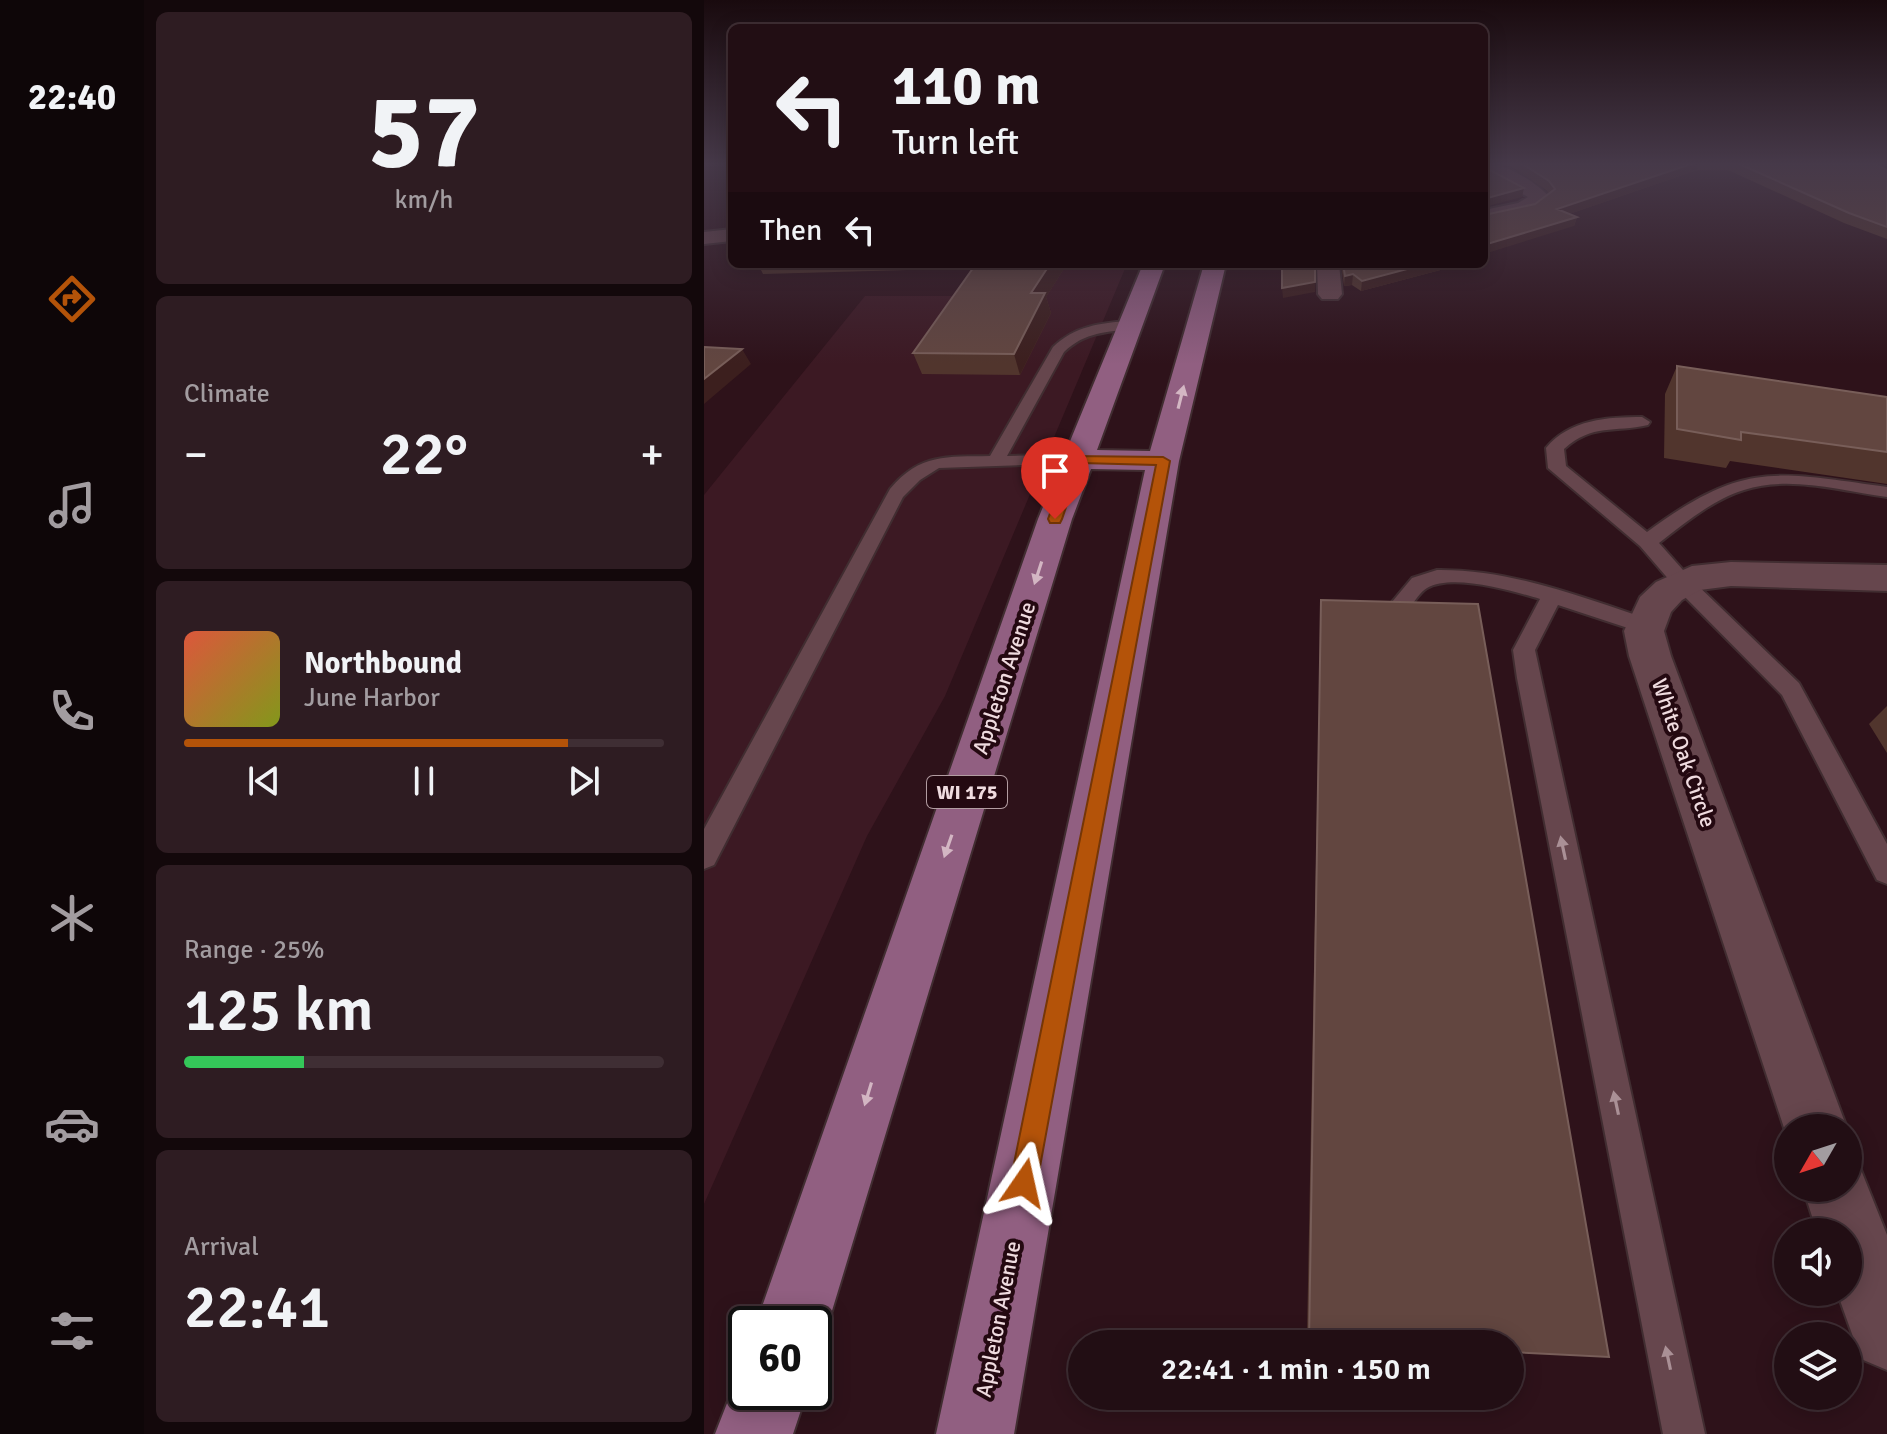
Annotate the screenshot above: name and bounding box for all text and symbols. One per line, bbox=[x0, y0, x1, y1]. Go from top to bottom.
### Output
text: 110 m bbox=[892, 51, 1040, 120]
icon: left bbox=[760, 56, 864, 160]
text: 57 bbox=[368, 68, 480, 196]
text: 22:40 bbox=[28, 75, 116, 120]
text: Turn left bbox=[892, 120, 1019, 165]
text: km/h bbox=[395, 184, 453, 216]
icon: left bbox=[838, 208, 882, 252]
text: Then bbox=[760, 212, 822, 249]
icon: directions bbox=[44, 271, 100, 327]
text: Climate bbox=[184, 378, 270, 410]
one-way arrow bbox=[1176, 384, 1188, 409]
text: 22° bbox=[380, 418, 468, 492]
text: − bbox=[184, 428, 208, 482]
text: + bbox=[640, 428, 664, 482]
pin bbox=[1021, 437, 1089, 519]
icon: arrive bbox=[1033, 449, 1077, 493]
icon: music bbox=[44, 477, 100, 533]
one-way arrow bbox=[1031, 561, 1044, 585]
street label: Appleton Avenue bbox=[967, 598, 1041, 758]
text: Northbound bbox=[304, 645, 462, 682]
street label: White Oak Circle bbox=[1646, 675, 1722, 831]
text: June Harbor bbox=[304, 682, 440, 714]
icon: phone bbox=[44, 683, 100, 739]
icon: previous bbox=[242, 759, 286, 803]
icon: pause bbox=[402, 759, 446, 803]
icon: next bbox=[562, 759, 606, 803]
road number: WI 175 bbox=[927, 776, 1007, 808]
one-way arrow bbox=[941, 835, 953, 859]
one-way arrow bbox=[1556, 836, 1569, 861]
icon: climate bbox=[44, 890, 100, 946]
text: Range · 25% bbox=[184, 934, 325, 966]
text: 125 km bbox=[184, 974, 373, 1048]
one-way arrow bbox=[861, 1082, 874, 1106]
one-way arrow bbox=[1609, 1090, 1621, 1115]
icon: car bbox=[44, 1096, 100, 1152]
north arrow bbox=[1774, 1114, 1862, 1202]
map controls bbox=[1774, 1114, 1862, 1410]
position arrow bbox=[982, 1141, 1066, 1225]
button: sound bbox=[1774, 1218, 1862, 1306]
text: Arrival bbox=[184, 1231, 259, 1263]
street label: Appleton Avenue bbox=[970, 1239, 1026, 1399]
text: 22:41 bbox=[184, 1271, 331, 1345]
icon: filters bbox=[44, 1303, 100, 1359]
speed limit sign: 60 bbox=[728, 1306, 832, 1410]
button: layers bbox=[1774, 1322, 1862, 1410]
one-way arrow bbox=[1661, 1345, 1674, 1370]
text: 22:41 · 1 min · 150 m bbox=[1161, 1351, 1431, 1388]

